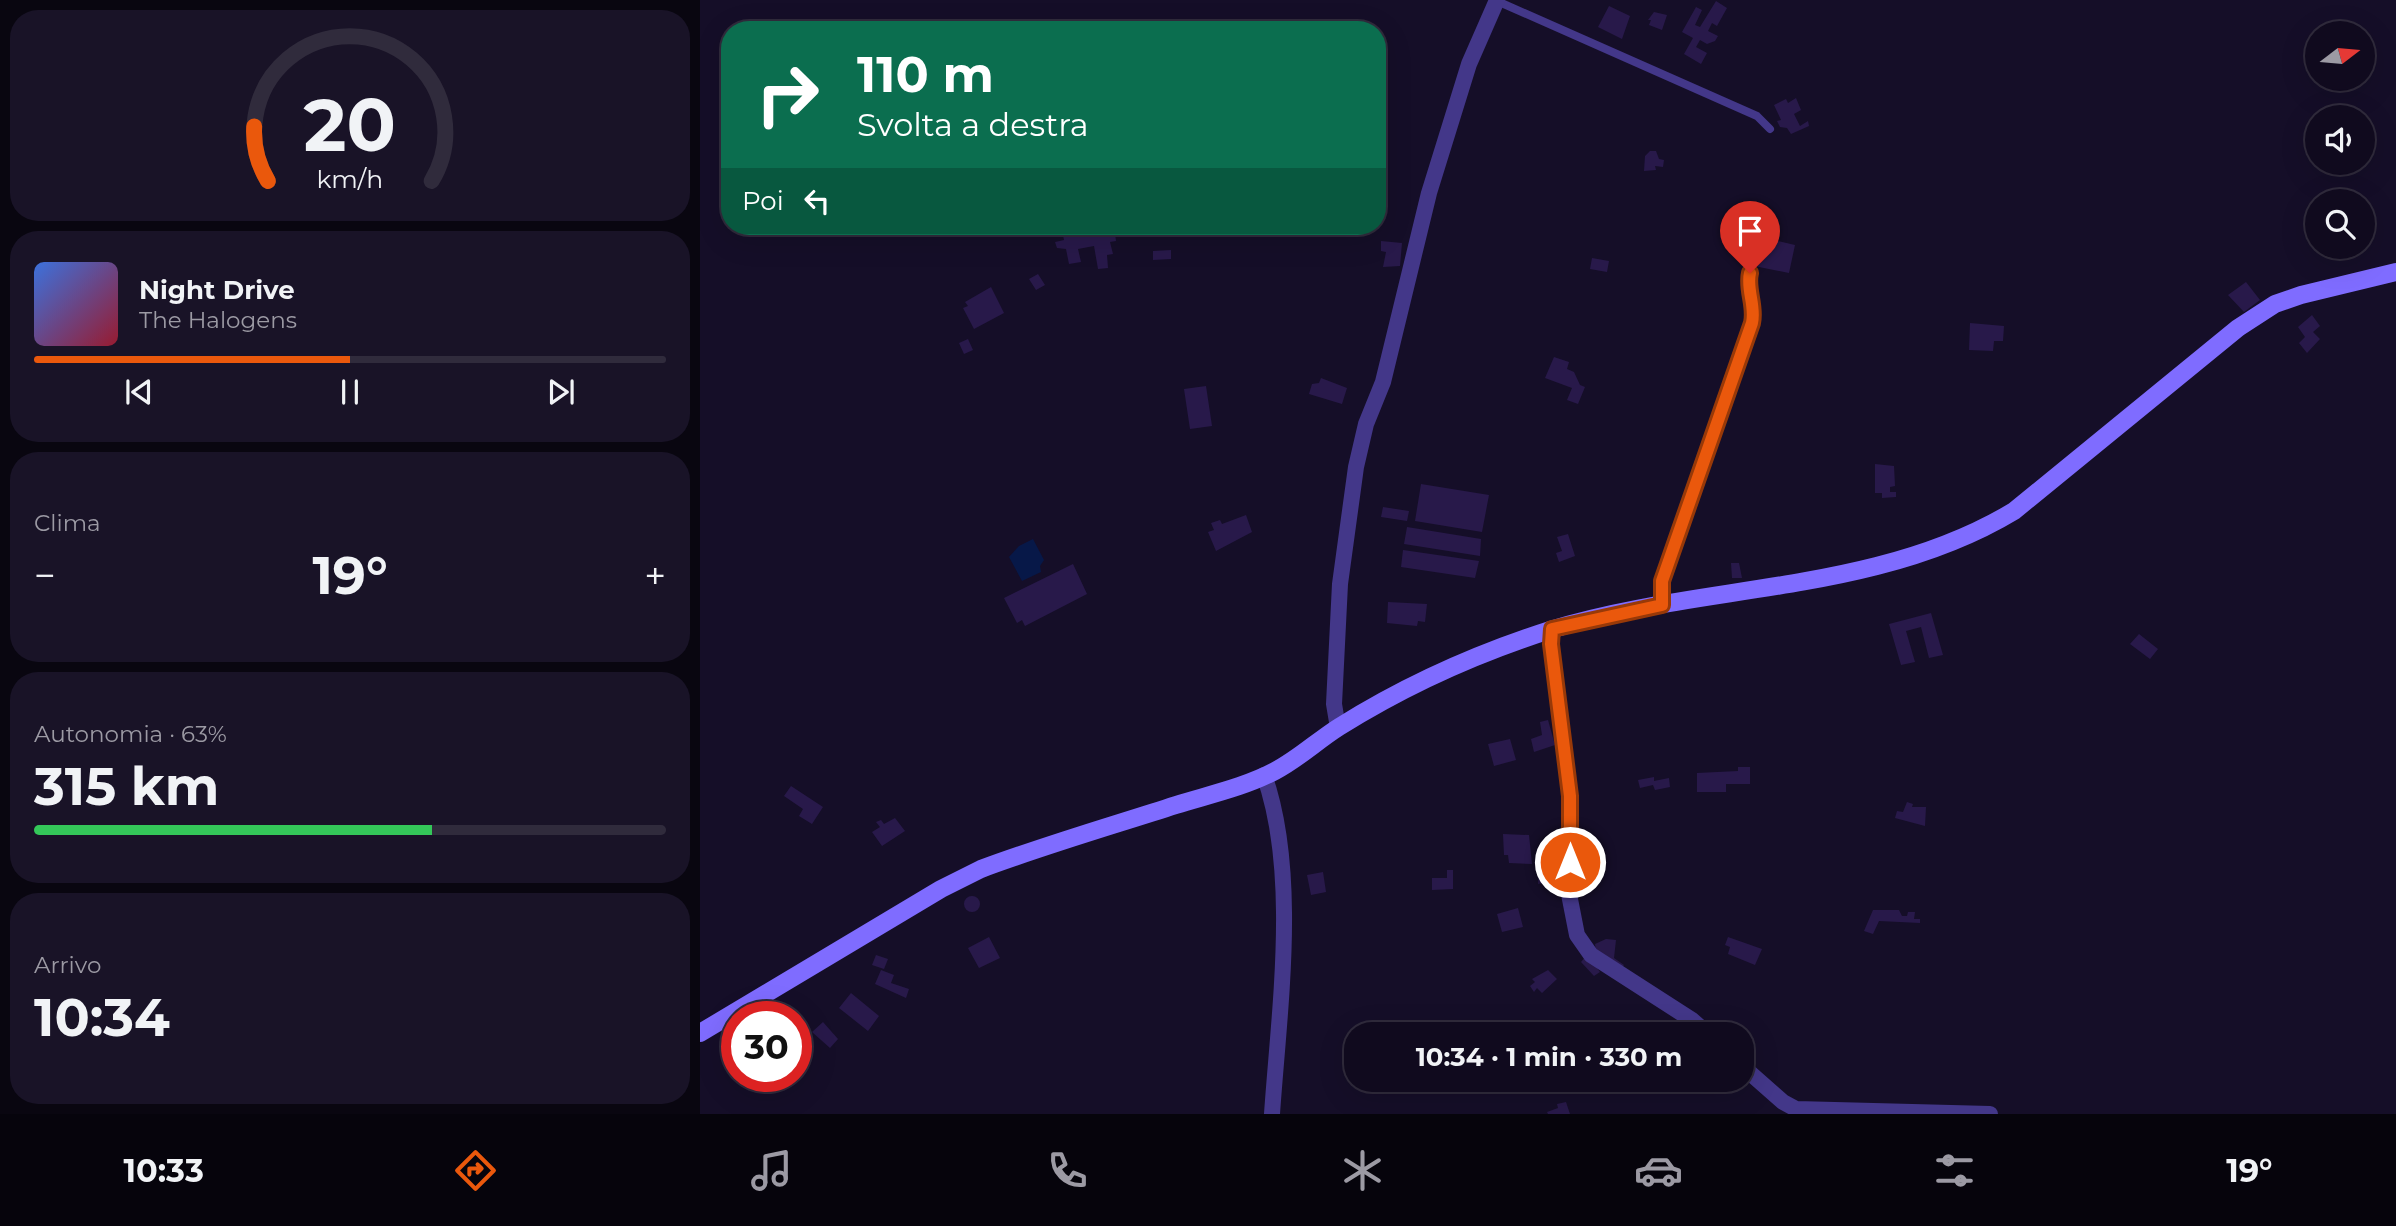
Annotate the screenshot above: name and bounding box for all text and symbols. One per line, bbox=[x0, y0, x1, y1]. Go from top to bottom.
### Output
north arrow bbox=[2305, 21, 2375, 91]
map controls bbox=[2305, 21, 2375, 259]
text: 110 m bbox=[857, 45, 994, 104]
icon: right bbox=[742, 49, 833, 140]
text: 20 bbox=[304, 82, 396, 170]
text: Svolta a destra bbox=[857, 105, 1089, 144]
button: sound bbox=[2305, 105, 2375, 175]
text: km/h bbox=[317, 164, 383, 194]
icon: left bbox=[798, 182, 836, 220]
text: Poi bbox=[742, 185, 784, 217]
button: search bbox=[2305, 189, 2375, 259]
pin bbox=[1720, 201, 1780, 273]
icon: arrive bbox=[1731, 212, 1769, 250]
text: Night Drive bbox=[139, 274, 295, 306]
text: The Halogens bbox=[139, 306, 297, 334]
icon: previous bbox=[120, 373, 158, 411]
icon: pause bbox=[331, 373, 369, 411]
icon: next bbox=[542, 373, 580, 411]
text: Clima bbox=[34, 509, 101, 537]
text: 19° bbox=[312, 544, 388, 607]
text: − bbox=[34, 552, 56, 599]
text: + bbox=[644, 552, 666, 599]
text: Autonomia · 63% bbox=[34, 720, 227, 748]
text: 315 km bbox=[34, 755, 219, 818]
position arrow bbox=[1533, 825, 1607, 899]
text: Arrivo bbox=[34, 951, 101, 979]
text: 10:34 bbox=[34, 986, 170, 1049]
speed limit sign: 30 bbox=[721, 1001, 812, 1092]
text: 10:34 · 1 min · 330 m bbox=[1416, 1041, 1682, 1073]
icon: directions bbox=[451, 1146, 500, 1195]
icon: music bbox=[747, 1146, 796, 1195]
icon: phone bbox=[1043, 1146, 1092, 1195]
icon: climate bbox=[1338, 1146, 1387, 1195]
icon: car bbox=[1634, 1146, 1683, 1195]
icon: filters bbox=[1930, 1146, 1979, 1195]
text: 10:33 bbox=[123, 1151, 204, 1190]
text: 19° bbox=[2226, 1151, 2273, 1190]

